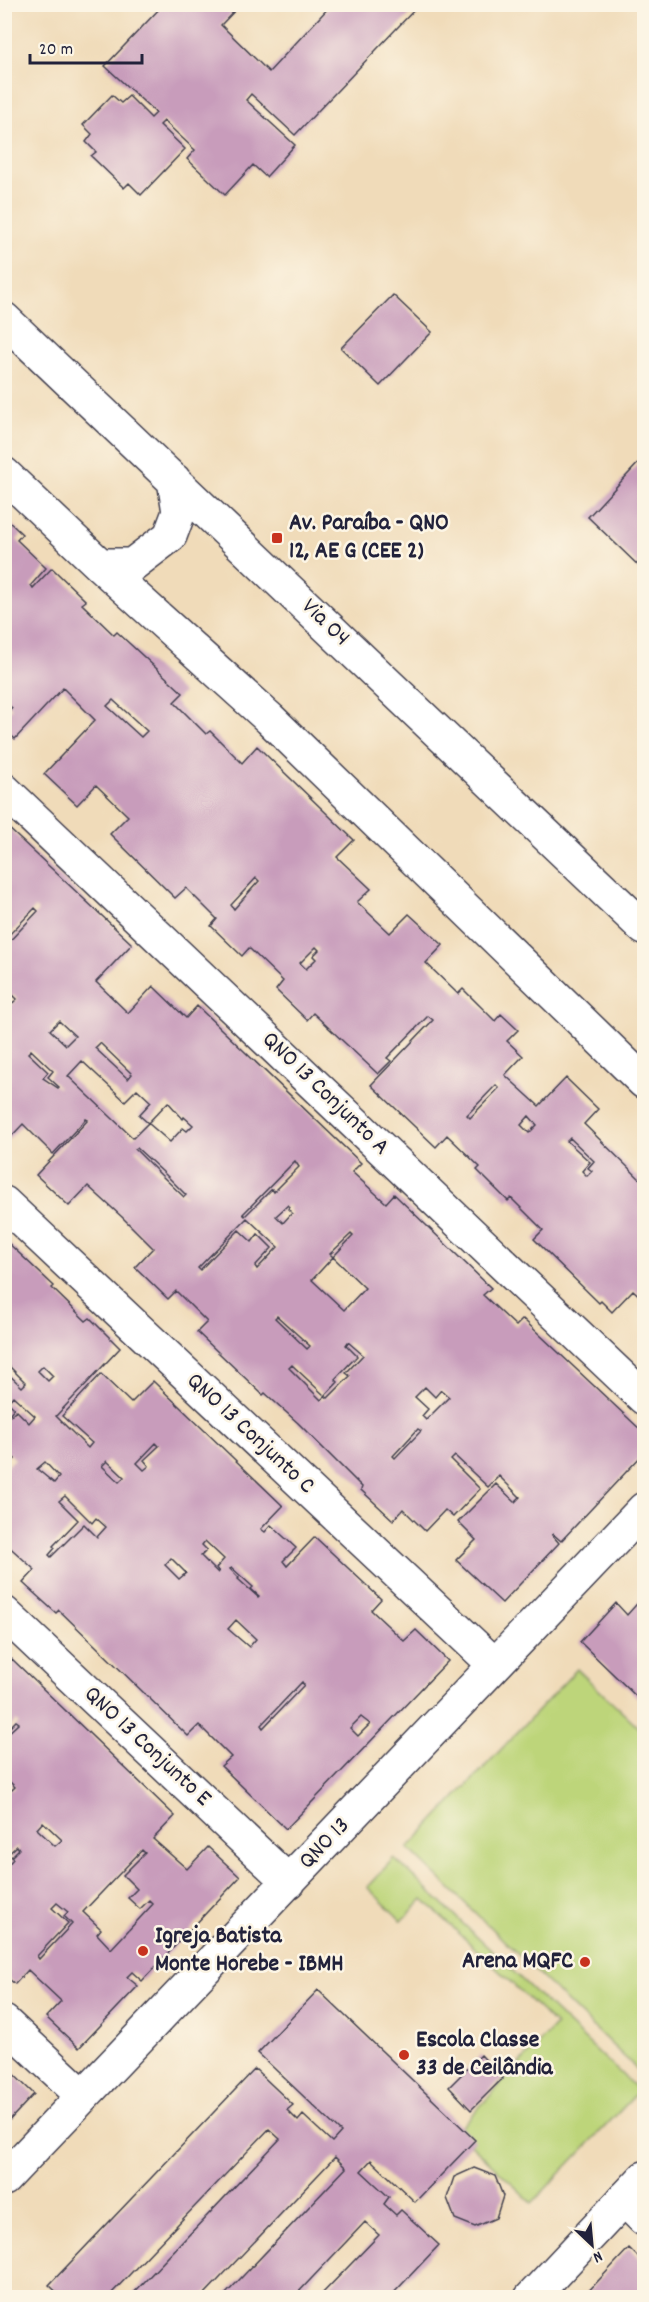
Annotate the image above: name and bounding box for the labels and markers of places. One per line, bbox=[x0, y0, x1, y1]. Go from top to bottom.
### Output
place label: Av. Paraíba - QNO 12, AE G (CEE 2) bbox=[289, 507, 449, 569]
marker: Av. Paraíba - QNO 12, AE G (CEE 2) bbox=[270, 531, 284, 545]
place label: Igreja Batista Monte Horebe - IBMH bbox=[155, 1920, 344, 1982]
marker: Igreja Batista Monte Horebe - IBMH bbox=[136, 1944, 150, 1958]
place label: Arena MQFC bbox=[462, 1945, 573, 1979]
marker: Arena MQFC bbox=[578, 1955, 592, 1969]
place label: Escola Classe 33 de Ceilândia bbox=[416, 2024, 553, 2086]
marker: Escola Classe 33 de Ceilândia bbox=[397, 2048, 411, 2062]

